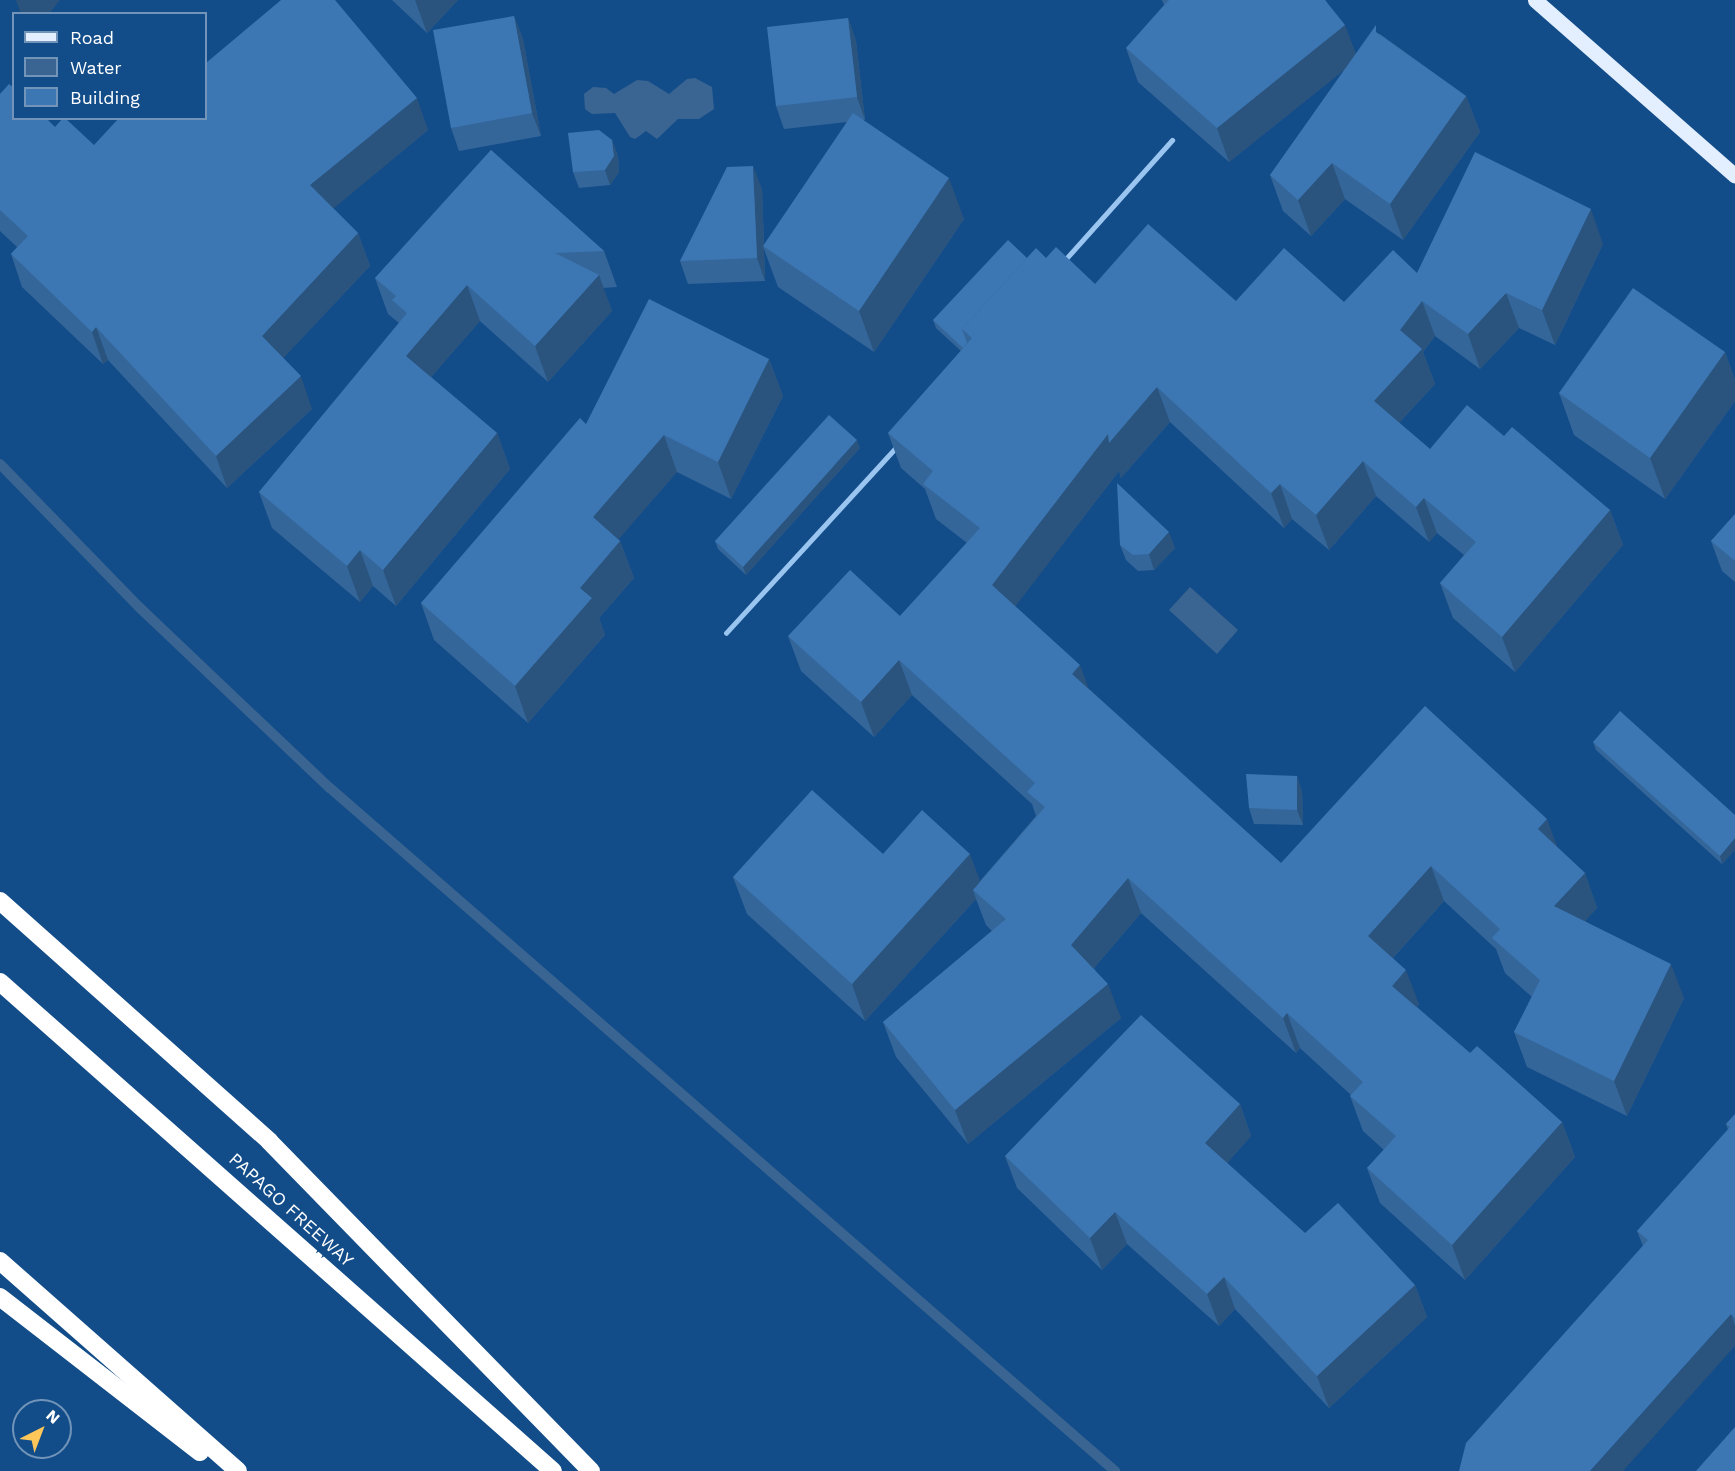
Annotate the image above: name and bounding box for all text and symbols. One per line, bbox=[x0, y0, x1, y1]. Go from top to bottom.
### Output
legend bbox=[12, 12, 207, 120]
text: Road bbox=[70, 27, 114, 48]
text: Water bbox=[70, 57, 122, 78]
text: Building bbox=[70, 87, 140, 108]
street label: PAPAGO FREEWAY bbox=[224, 1149, 358, 1271]
north arrow bbox=[12, 1399, 72, 1459]
text: N bbox=[42, 1406, 64, 1428]

